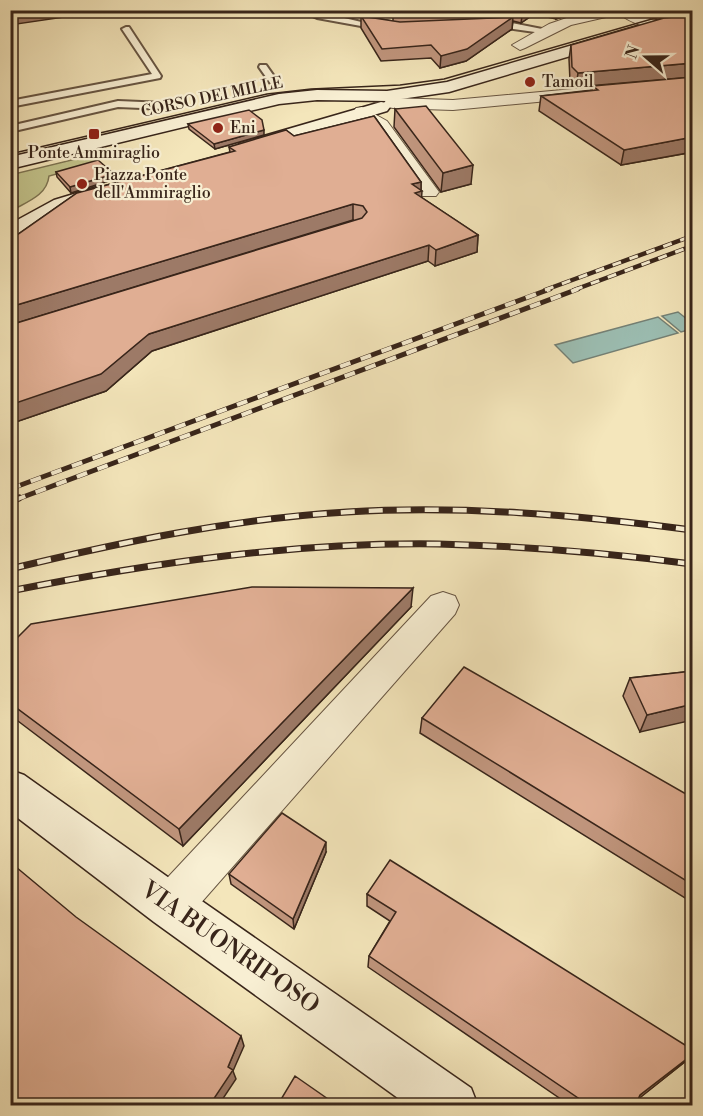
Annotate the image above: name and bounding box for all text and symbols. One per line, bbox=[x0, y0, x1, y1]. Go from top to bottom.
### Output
north arrow bbox=[616, 27, 676, 87]
text: N bbox=[621, 43, 645, 62]
street label: CORSO DEI MILLE bbox=[139, 72, 285, 122]
place label: Tamoil bbox=[542, 72, 594, 92]
marker: Tamoil bbox=[523, 75, 537, 89]
place label: Eni bbox=[230, 118, 256, 138]
marker: Eni bbox=[211, 121, 225, 135]
marker: Ponte Ammiraglio bbox=[87, 127, 101, 141]
place label: Ponte Ammiraglio bbox=[28, 143, 160, 163]
place label: Piazza Ponte dell'Ammiraglio bbox=[94, 165, 211, 203]
marker: Piazza Ponte dell'Ammiraglio bbox=[75, 177, 89, 191]
street label: VIA BUONRIPOSO bbox=[134, 875, 325, 1021]

